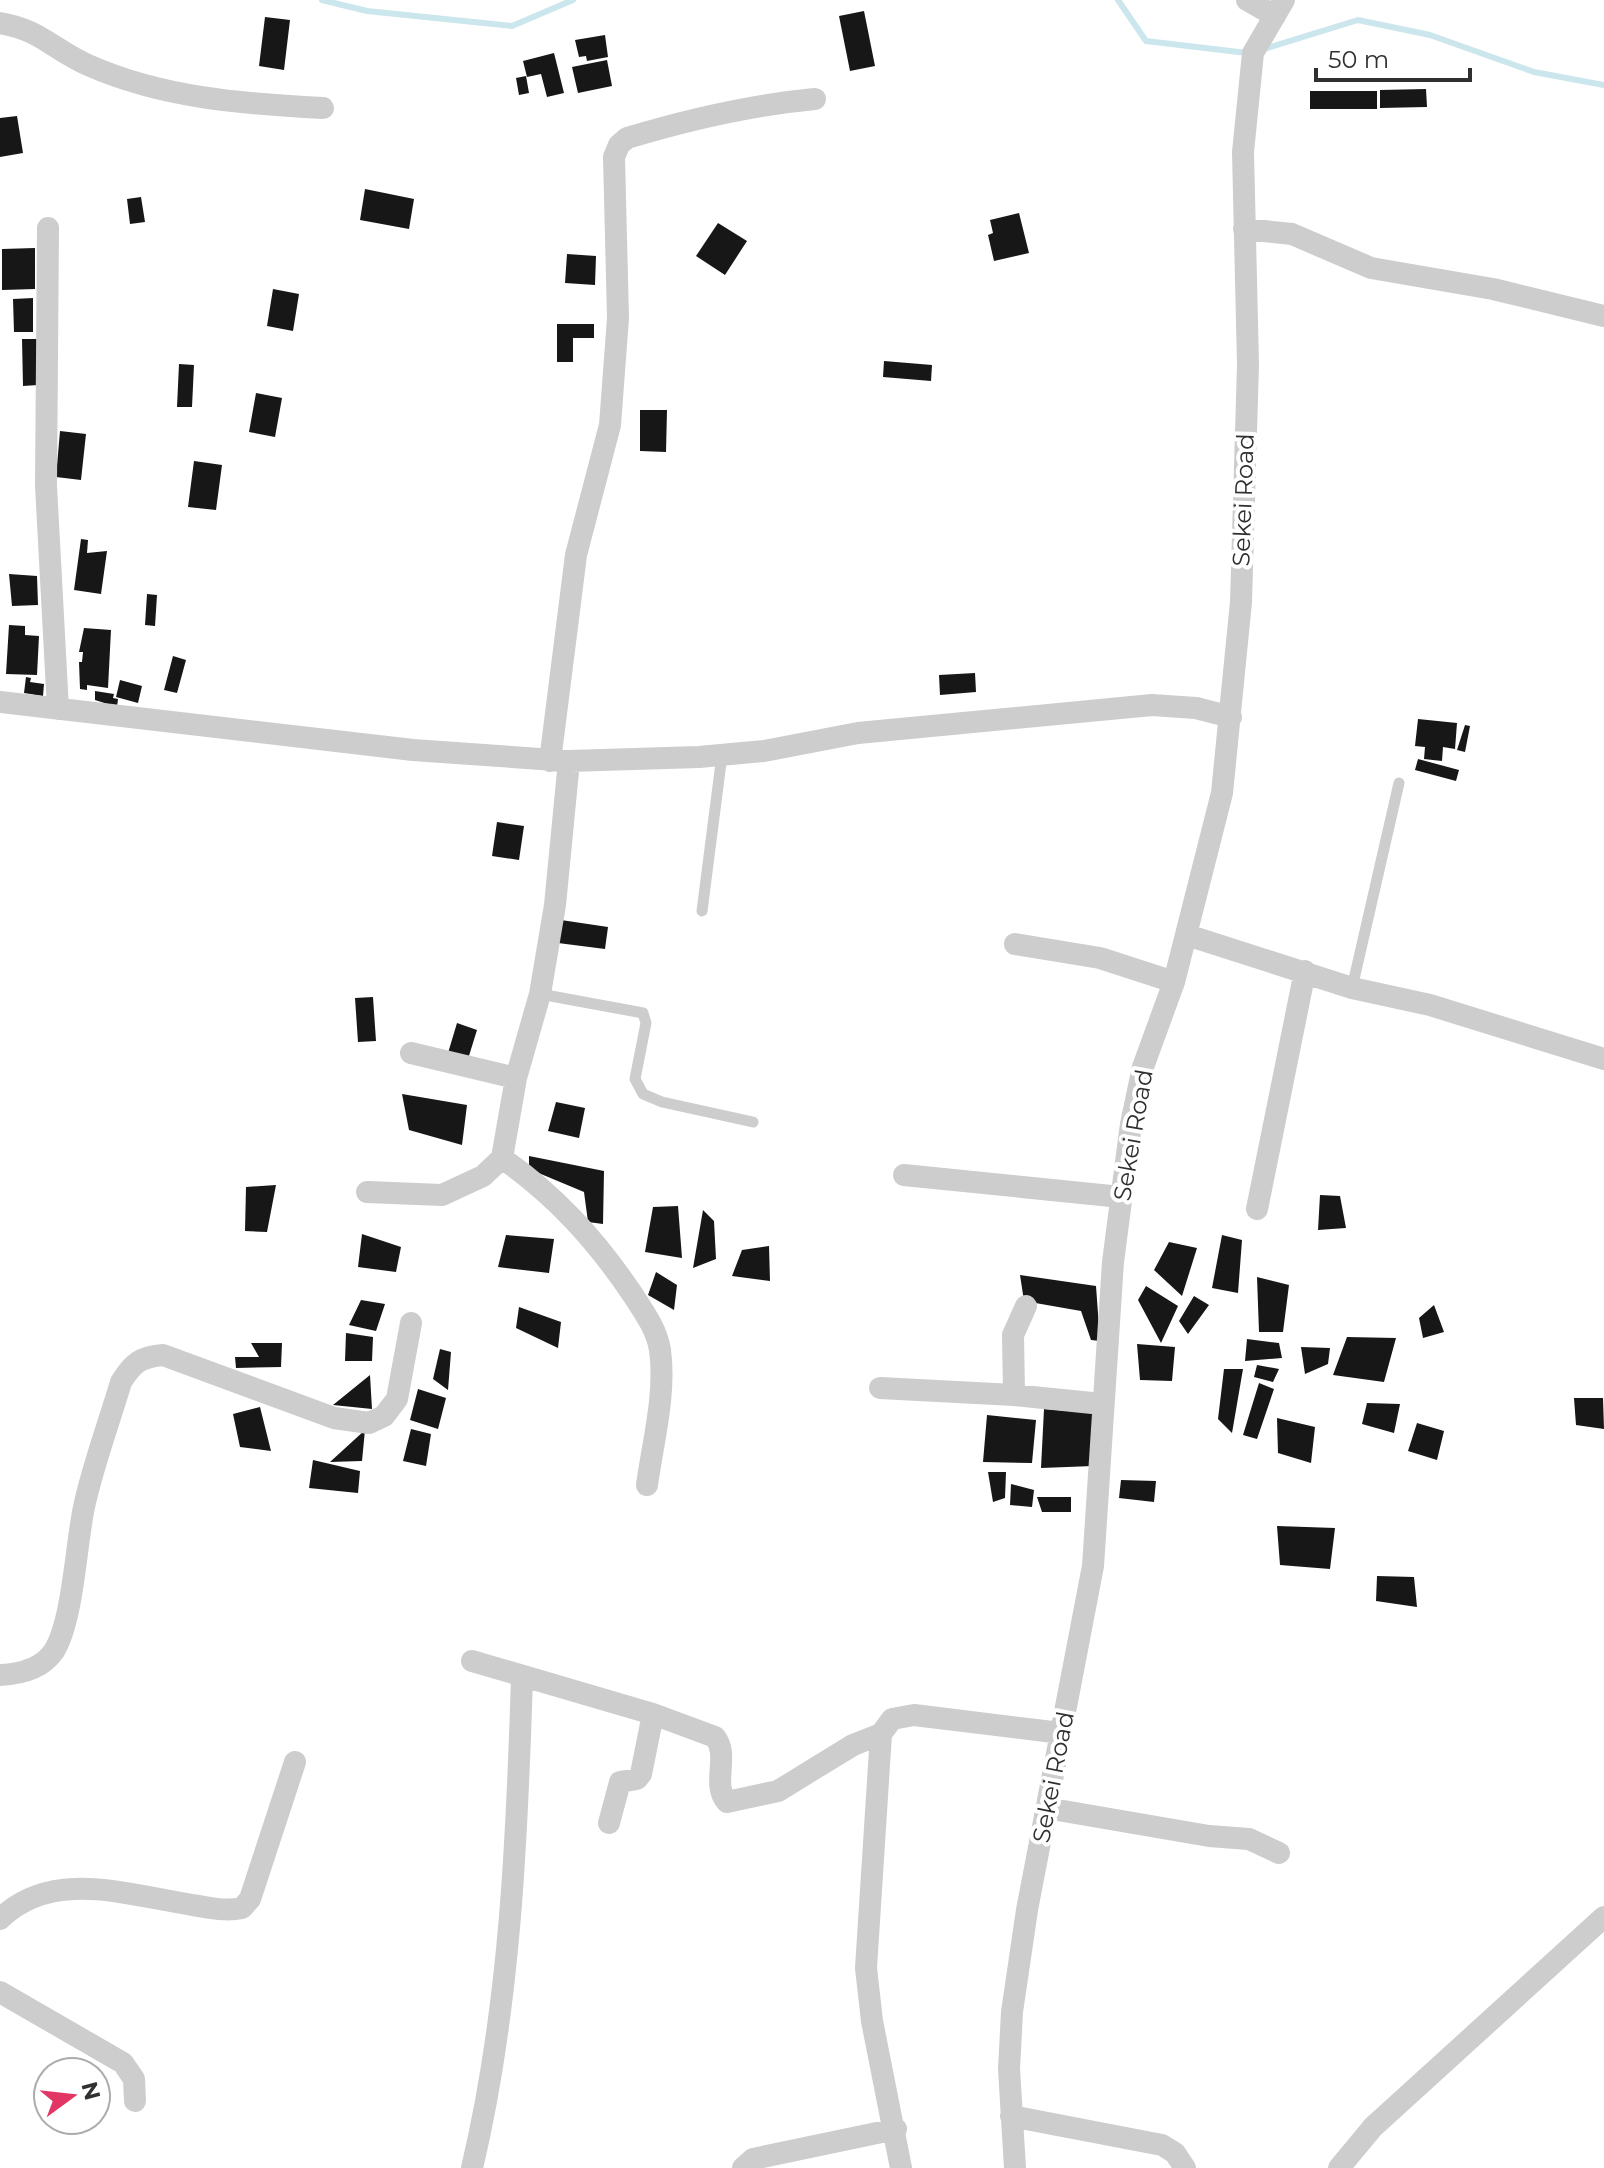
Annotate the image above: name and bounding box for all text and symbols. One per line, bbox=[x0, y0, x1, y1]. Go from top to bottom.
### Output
scale bar bbox=[1316, 32, 1470, 82]
text: 50 m bbox=[1328, 45, 1389, 74]
street label: Sekei Road bbox=[1226, 433, 1260, 567]
street label: Sekei Road bbox=[1107, 1067, 1159, 1203]
street label: Sekei Road bbox=[1026, 1709, 1080, 1845]
north arrow bbox=[32, 2056, 112, 2136]
text: N bbox=[75, 2079, 106, 2103]

